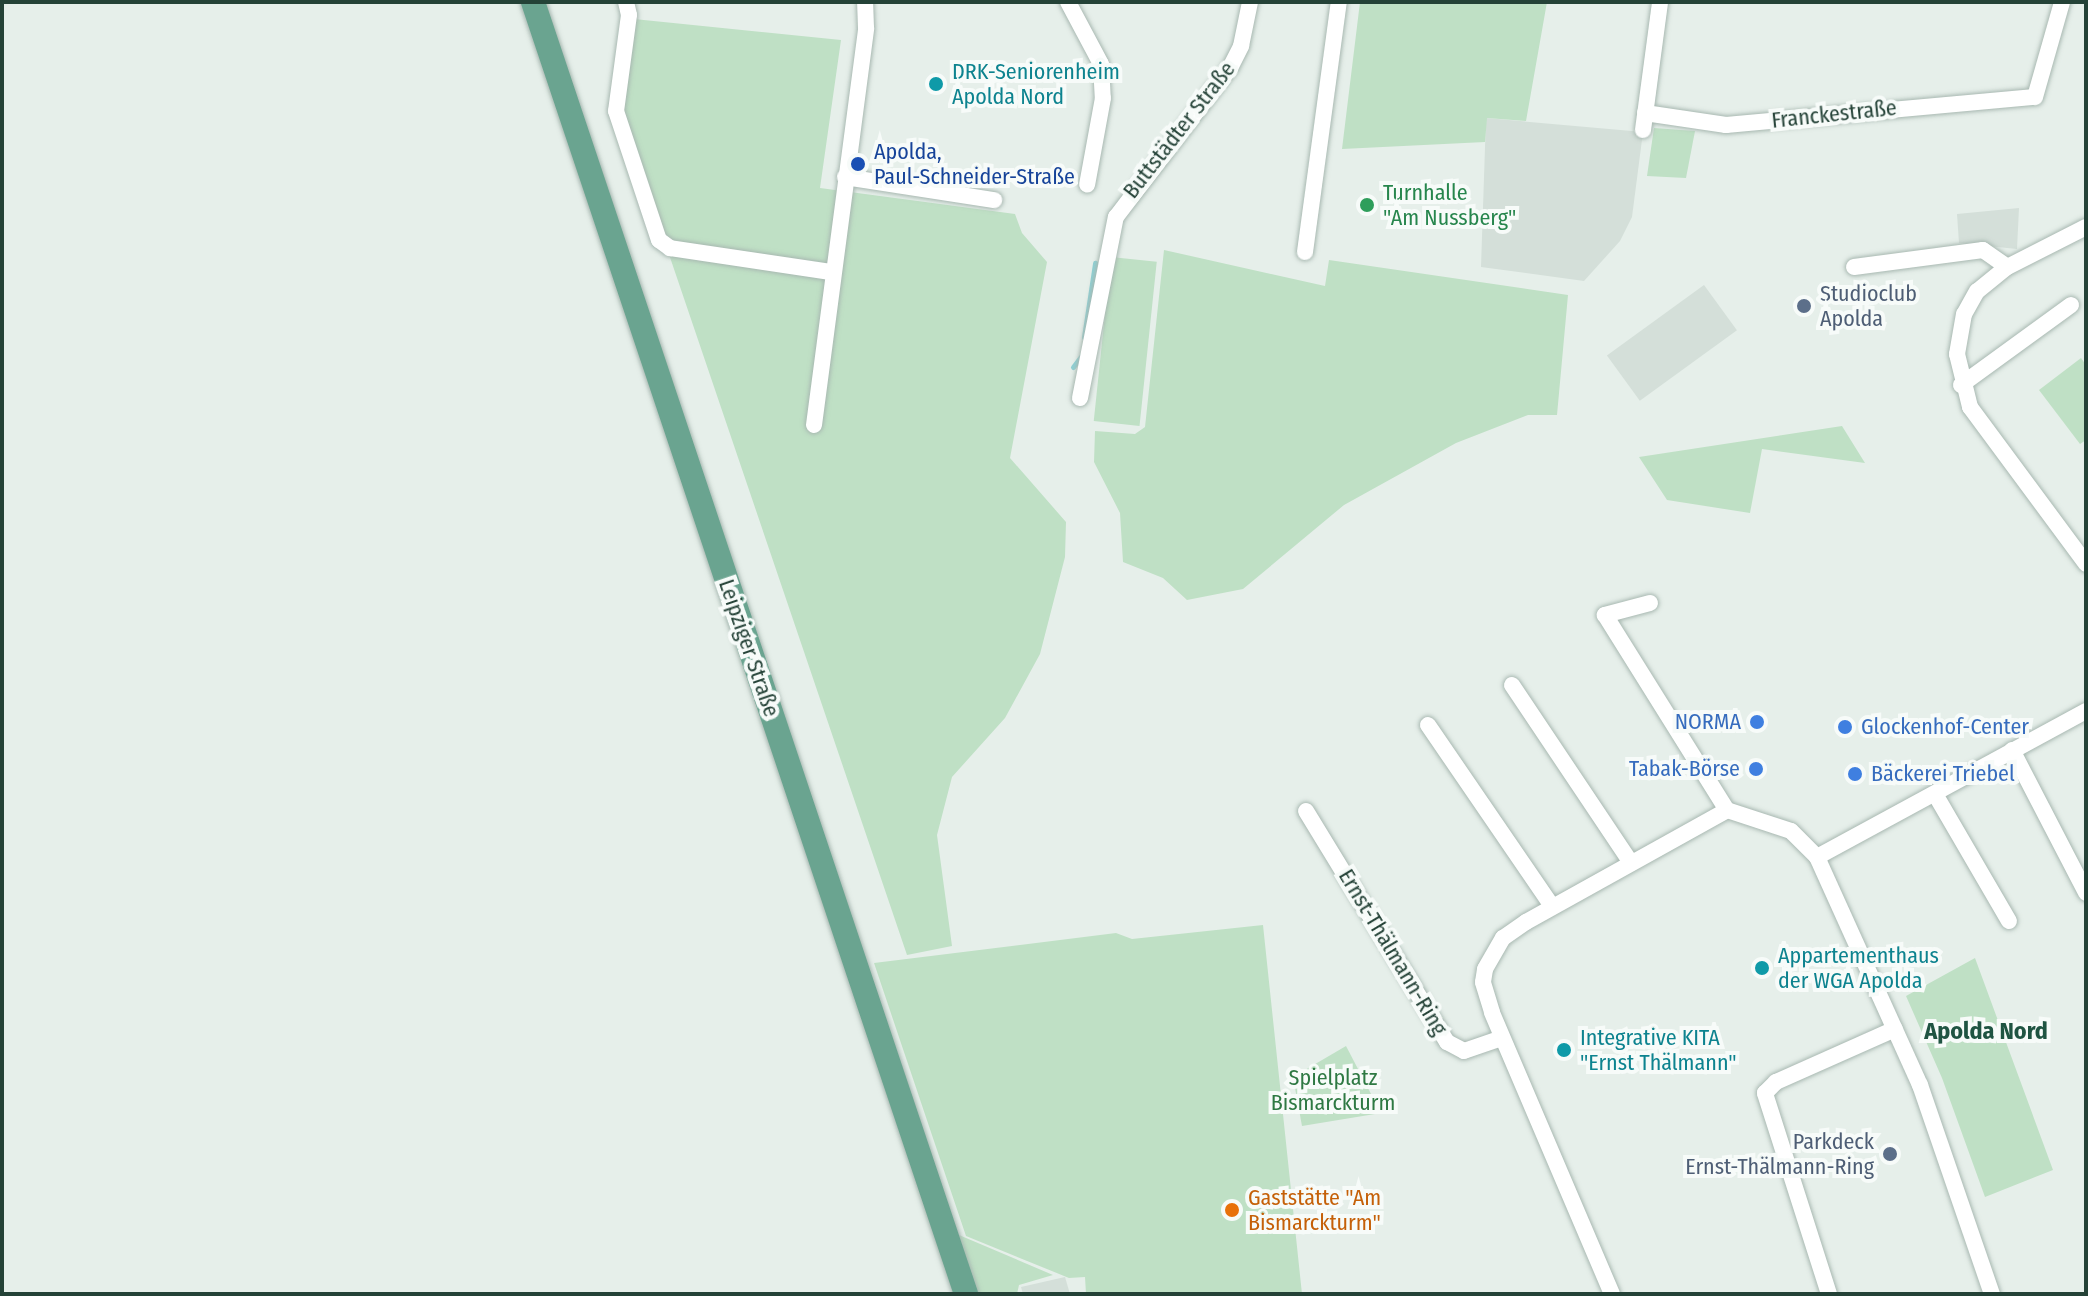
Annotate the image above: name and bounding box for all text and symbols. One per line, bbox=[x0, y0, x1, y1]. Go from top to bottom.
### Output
street label: Buttstädter Straße bbox=[1117, 56, 1241, 204]
place label: DRK-Seniorenheim Apolda Nord bbox=[952, 58, 1120, 110]
marker: DRK-Seniorenheim Apolda Nord bbox=[927, 75, 945, 93]
street label: Franckestraße bbox=[1770, 94, 1898, 134]
place label: Apolda, Paul-Schneider-Straße bbox=[874, 138, 1075, 190]
marker: Apolda, Paul-Schneider-Straße bbox=[849, 155, 867, 173]
place label: Turnhalle "Am Nussberg" bbox=[1383, 179, 1516, 230]
marker: Turnhalle "Am Nussberg" bbox=[1358, 196, 1376, 214]
place label: Studioclub Apolda bbox=[1820, 280, 1917, 332]
marker: Studioclub Apolda bbox=[1795, 297, 1813, 315]
street label: Leipziger Straße bbox=[713, 576, 785, 720]
place label: NORMA bbox=[1675, 709, 1741, 735]
marker: NORMA bbox=[1748, 713, 1766, 731]
place label: Glockenhof-Center bbox=[1861, 714, 2029, 740]
marker: Glockenhof-Center bbox=[1836, 718, 1854, 736]
place label: Tabak-Börse bbox=[1629, 756, 1740, 782]
marker: Tabak-Börse bbox=[1747, 760, 1765, 778]
place label: Bäckerei Triebel bbox=[1871, 761, 2015, 787]
marker: Bäckerei Triebel bbox=[1846, 765, 1864, 783]
street label: Ernst-Thälmann-Ring bbox=[1333, 864, 1453, 1040]
place label: Appartementhaus der WGA Apolda bbox=[1778, 942, 1939, 994]
marker: Appartementhaus der WGA Apolda bbox=[1753, 959, 1771, 977]
district label: Apolda Nord bbox=[1924, 1018, 2048, 1046]
place label: Integrative KITA "Ernst Thälmann" bbox=[1580, 1024, 1737, 1076]
marker: Integrative KITA "Ernst Thälmann" bbox=[1555, 1041, 1573, 1059]
park label: Spielplatz Bismarckturm bbox=[1271, 1064, 1395, 1116]
place label: Parkdeck Ernst-Thälmann-Ring bbox=[1685, 1128, 1874, 1180]
marker: Parkdeck Ernst-Thälmann-Ring bbox=[1881, 1145, 1899, 1163]
place label: Gaststätte "Am Bismarckturm" bbox=[1248, 1184, 1381, 1236]
marker: Gaststätte "Am Bismarckturm" bbox=[1223, 1201, 1241, 1219]

